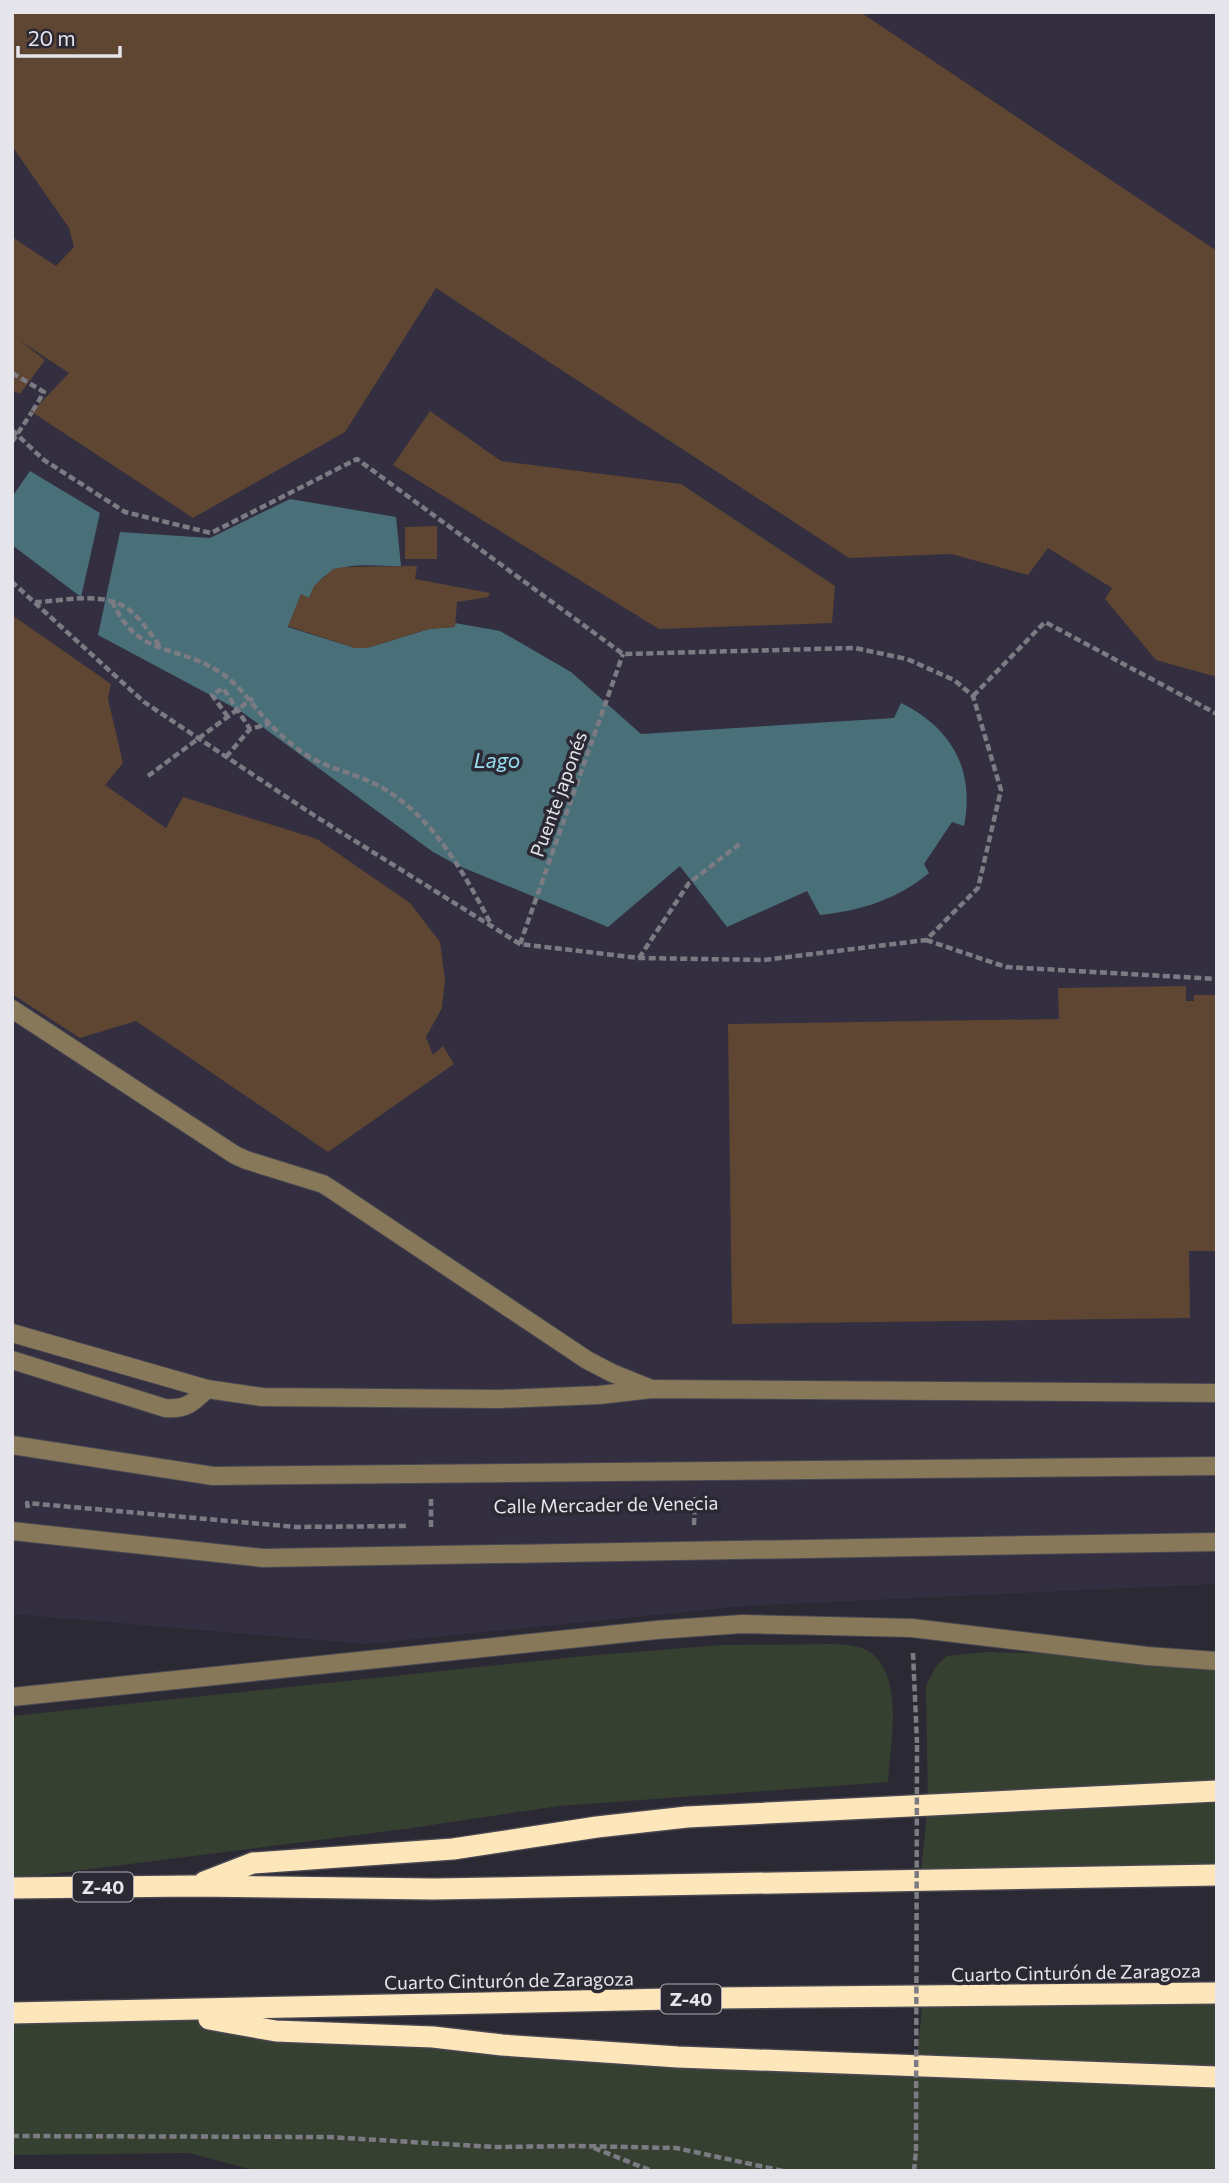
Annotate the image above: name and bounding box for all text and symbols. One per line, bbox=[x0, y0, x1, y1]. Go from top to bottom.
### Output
scale bar bbox=[18, 14, 119, 58]
text: 20 m bbox=[28, 25, 76, 50]
street label: Puente japonés bbox=[525, 728, 591, 860]
water label: Lago bbox=[474, 747, 520, 772]
street label: Calle Mercader de Venecia bbox=[493, 1491, 719, 1517]
road number: Z-40 bbox=[73, 1872, 133, 1901]
street label: Cuarto Cinturón de Zaragoza bbox=[951, 1958, 1201, 1986]
street label: Cuarto Cinturón de Zaragoza bbox=[384, 1966, 634, 1994]
road number: Z-40 bbox=[661, 1984, 721, 2013]

